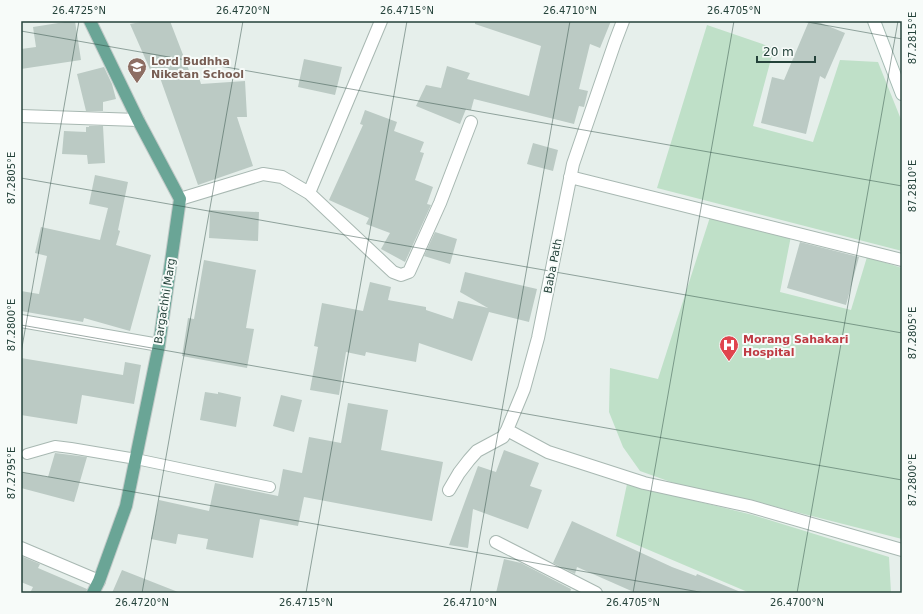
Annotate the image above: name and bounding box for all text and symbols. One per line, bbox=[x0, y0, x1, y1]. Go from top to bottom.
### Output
text: 26.4725°N bbox=[52, 5, 106, 16]
text: 26.4720°N bbox=[216, 5, 270, 16]
text: 26.4715°N bbox=[380, 5, 434, 16]
text: 26.4710°N bbox=[543, 5, 597, 16]
text: 26.4705°N bbox=[707, 5, 761, 16]
text: 87.2815°E bbox=[907, 12, 918, 64]
scale bar bbox=[757, 38, 815, 64]
text: 20 m bbox=[763, 45, 794, 59]
place label: Lord Budhha Niketan School bbox=[151, 55, 244, 81]
school or university icon: Lord Budhha Niketan School bbox=[126, 56, 148, 84]
text: 87.2805°E bbox=[6, 152, 17, 204]
text: 87.2810°E bbox=[907, 160, 918, 212]
street label: Baba Path bbox=[541, 237, 565, 295]
street label: Bargachhi Marg bbox=[152, 257, 178, 345]
text: 87.2800°E bbox=[6, 299, 17, 351]
text: 87.2805°E bbox=[907, 307, 918, 359]
place label: Morang Sahakari Hospital bbox=[743, 333, 848, 359]
hospital icon: Morang Sahakari Hospital bbox=[718, 334, 740, 362]
text: 87.2795°E bbox=[6, 447, 17, 499]
text: 87.2800°E bbox=[907, 454, 918, 506]
text: 26.4720°N bbox=[115, 597, 169, 608]
text: 26.4715°N bbox=[279, 597, 333, 608]
text: 26.4710°N bbox=[443, 597, 497, 608]
text: 26.4705°N bbox=[606, 597, 660, 608]
text: 26.4700°N bbox=[770, 597, 824, 608]

